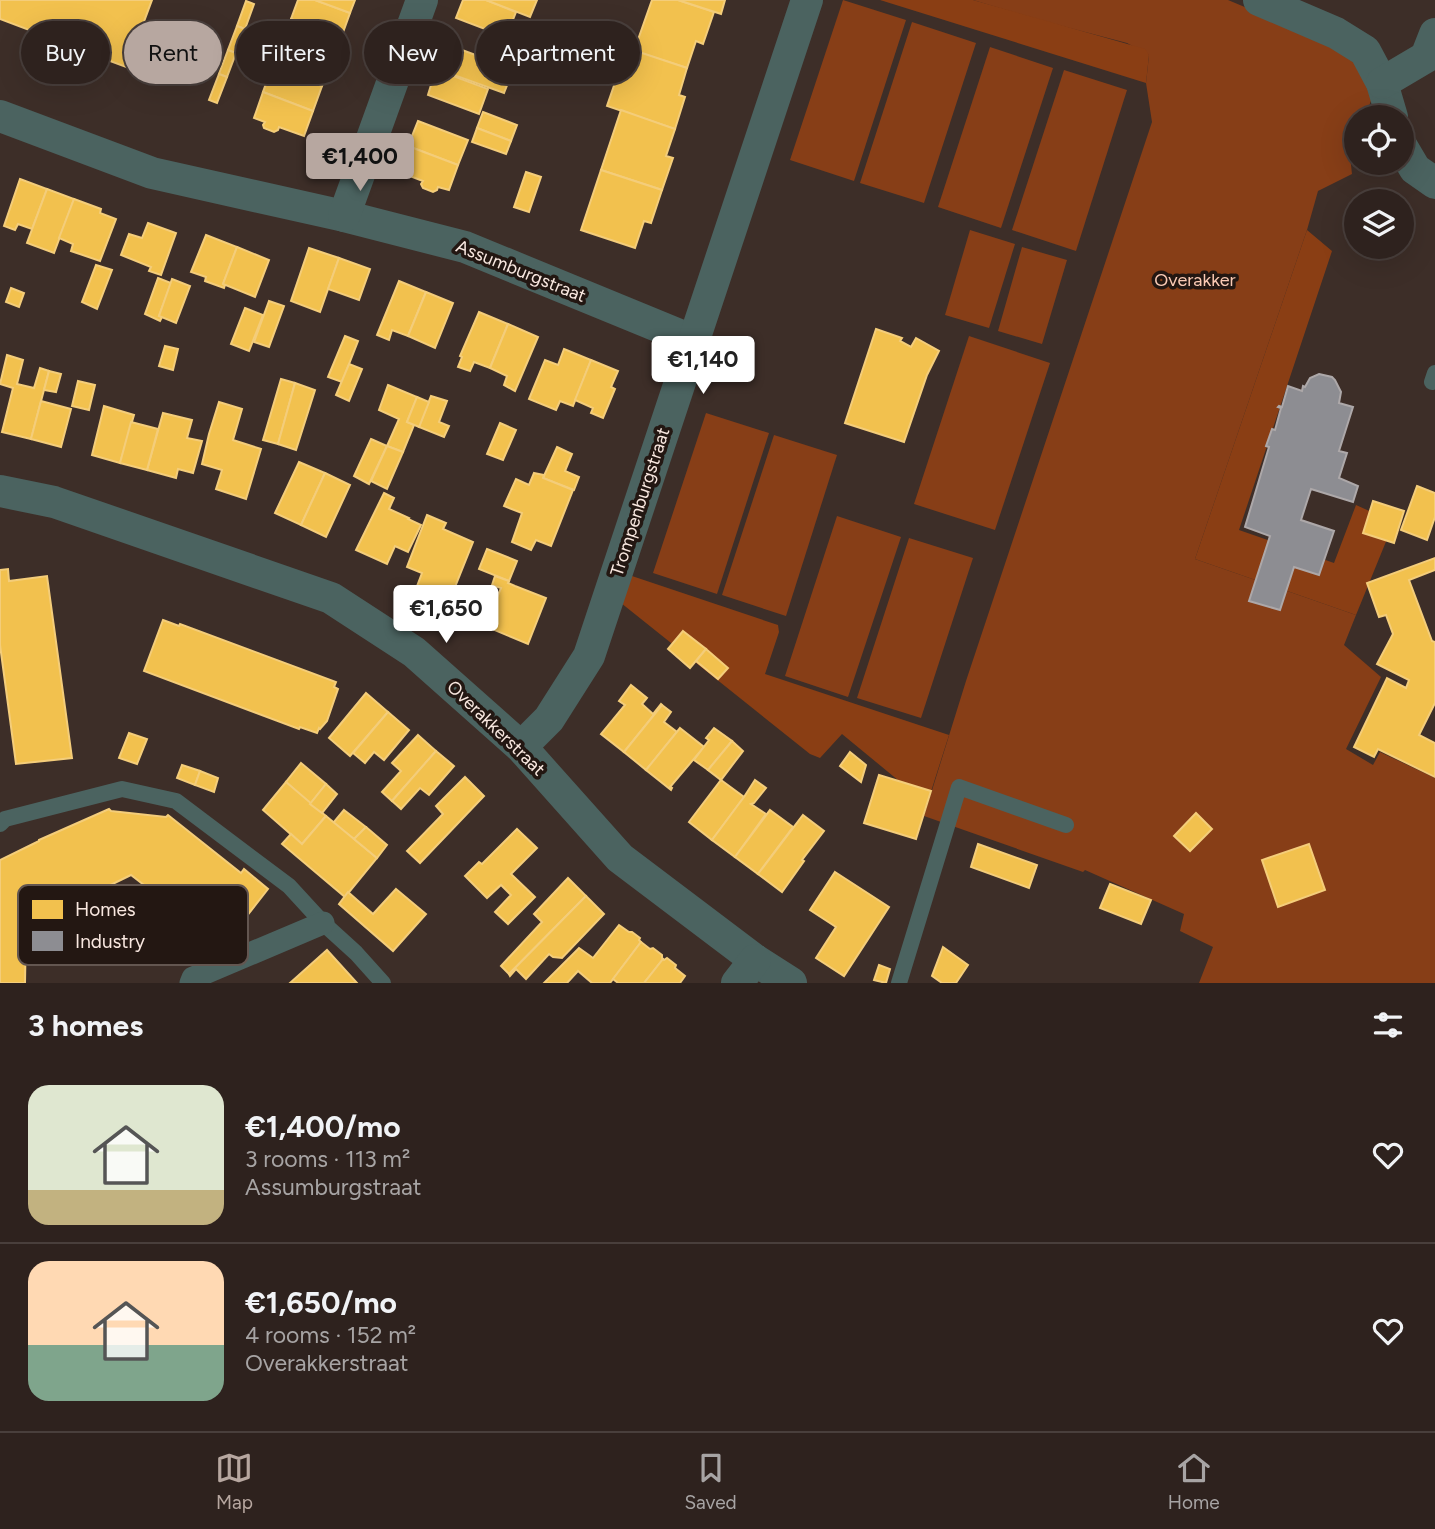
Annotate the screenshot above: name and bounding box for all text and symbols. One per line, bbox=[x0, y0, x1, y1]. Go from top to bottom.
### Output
chip: Buy bbox=[21, 21, 110, 84]
chip: Rent bbox=[124, 21, 222, 84]
chip: Filters bbox=[236, 21, 350, 84]
chip: New bbox=[364, 21, 462, 84]
chip: Apartment bbox=[476, 21, 640, 84]
map controls bbox=[1344, 105, 1414, 259]
button: locate bbox=[1344, 105, 1414, 175]
pin: €1,400 bbox=[303, 134, 417, 193]
text: €1,400 bbox=[322, 142, 398, 170]
button: layers bbox=[1344, 189, 1414, 259]
street label: Assumburgstraat bbox=[453, 235, 589, 307]
park label: Overakker bbox=[1154, 269, 1236, 291]
pin: €1,140 bbox=[646, 336, 760, 396]
text: €1,140 bbox=[668, 345, 738, 373]
street label: Trompenburgstraat bbox=[606, 425, 674, 579]
pin: €1,650 bbox=[389, 586, 503, 645]
text: €1,650 bbox=[409, 594, 483, 622]
street label: Overakkerstraat bbox=[442, 676, 550, 780]
legend bbox=[18, 885, 248, 965]
text: Homes bbox=[75, 898, 136, 921]
text: Industry bbox=[75, 930, 145, 953]
icon: filters bbox=[1369, 1006, 1407, 1044]
text: 3 homes bbox=[28, 1007, 143, 1044]
text: €1,400/mo bbox=[245, 1108, 401, 1145]
icon: home bbox=[84, 1113, 168, 1197]
icon: heart bbox=[1369, 1136, 1407, 1174]
text: 3 rooms · 113 m² bbox=[245, 1145, 410, 1173]
text: Assumburgstraat bbox=[245, 1173, 421, 1201]
text: €1,650/mo bbox=[245, 1284, 397, 1321]
icon: home bbox=[84, 1289, 168, 1373]
icon: heart bbox=[1369, 1312, 1407, 1350]
text: 4 rooms · 152 m² bbox=[245, 1321, 416, 1349]
text: Overakkerstraat bbox=[245, 1349, 408, 1377]
tab: Map bbox=[215, 1449, 253, 1514]
tab: Saved bbox=[684, 1449, 737, 1514]
tab: Home bbox=[1168, 1449, 1220, 1514]

